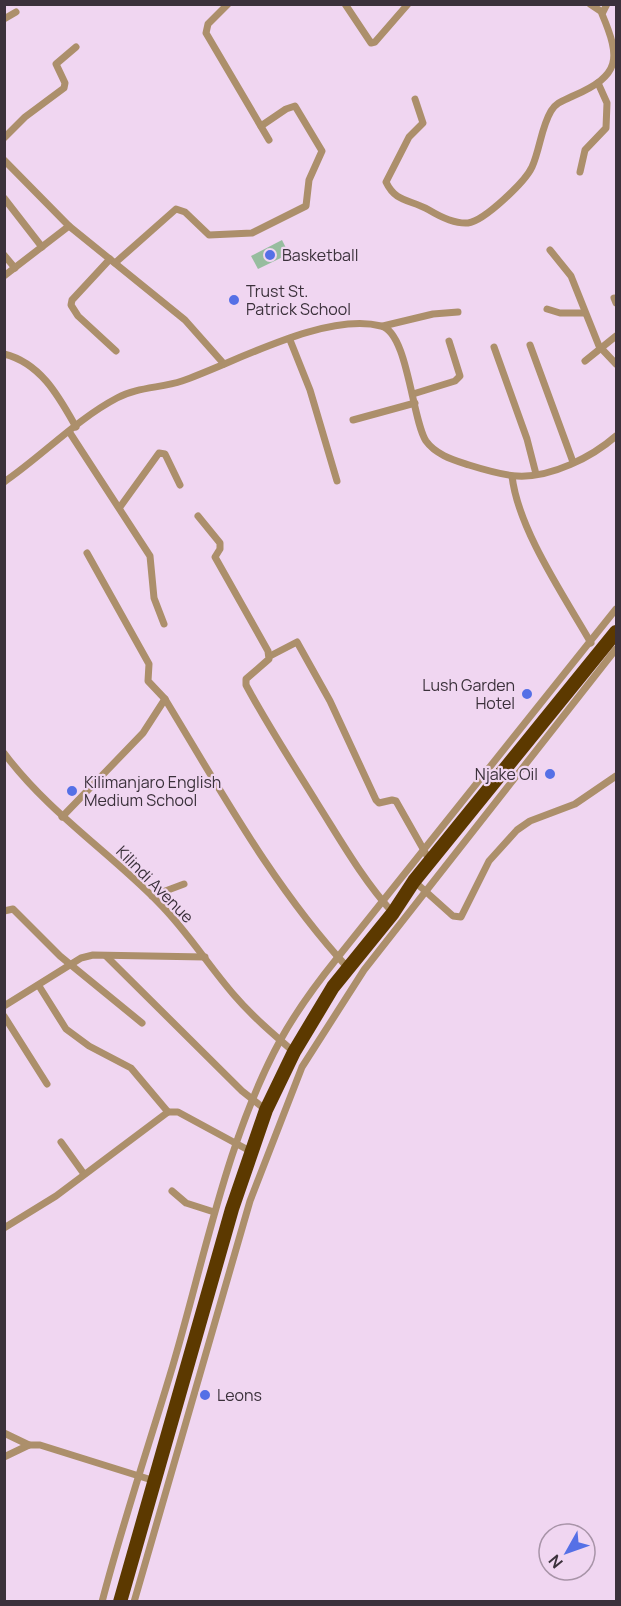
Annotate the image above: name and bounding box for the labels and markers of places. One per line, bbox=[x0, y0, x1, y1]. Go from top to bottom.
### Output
place label: Basketball bbox=[282, 244, 358, 266]
marker: Basketball bbox=[263, 248, 277, 262]
place label: Trust St. Patrick School bbox=[246, 280, 351, 320]
marker: Trust St. Patrick School bbox=[227, 293, 241, 307]
place label: Lush Garden Hotel bbox=[422, 674, 515, 714]
marker: Lush Garden Hotel bbox=[520, 687, 534, 701]
place label: Njake Oil bbox=[475, 763, 538, 785]
marker: Njake Oil bbox=[543, 767, 557, 781]
place label: Kilimanjaro English Medium School bbox=[84, 771, 221, 811]
marker: Kilimanjaro English Medium School bbox=[65, 784, 79, 798]
place label: Leons bbox=[217, 1384, 262, 1406]
marker: Leons bbox=[198, 1388, 212, 1402]

